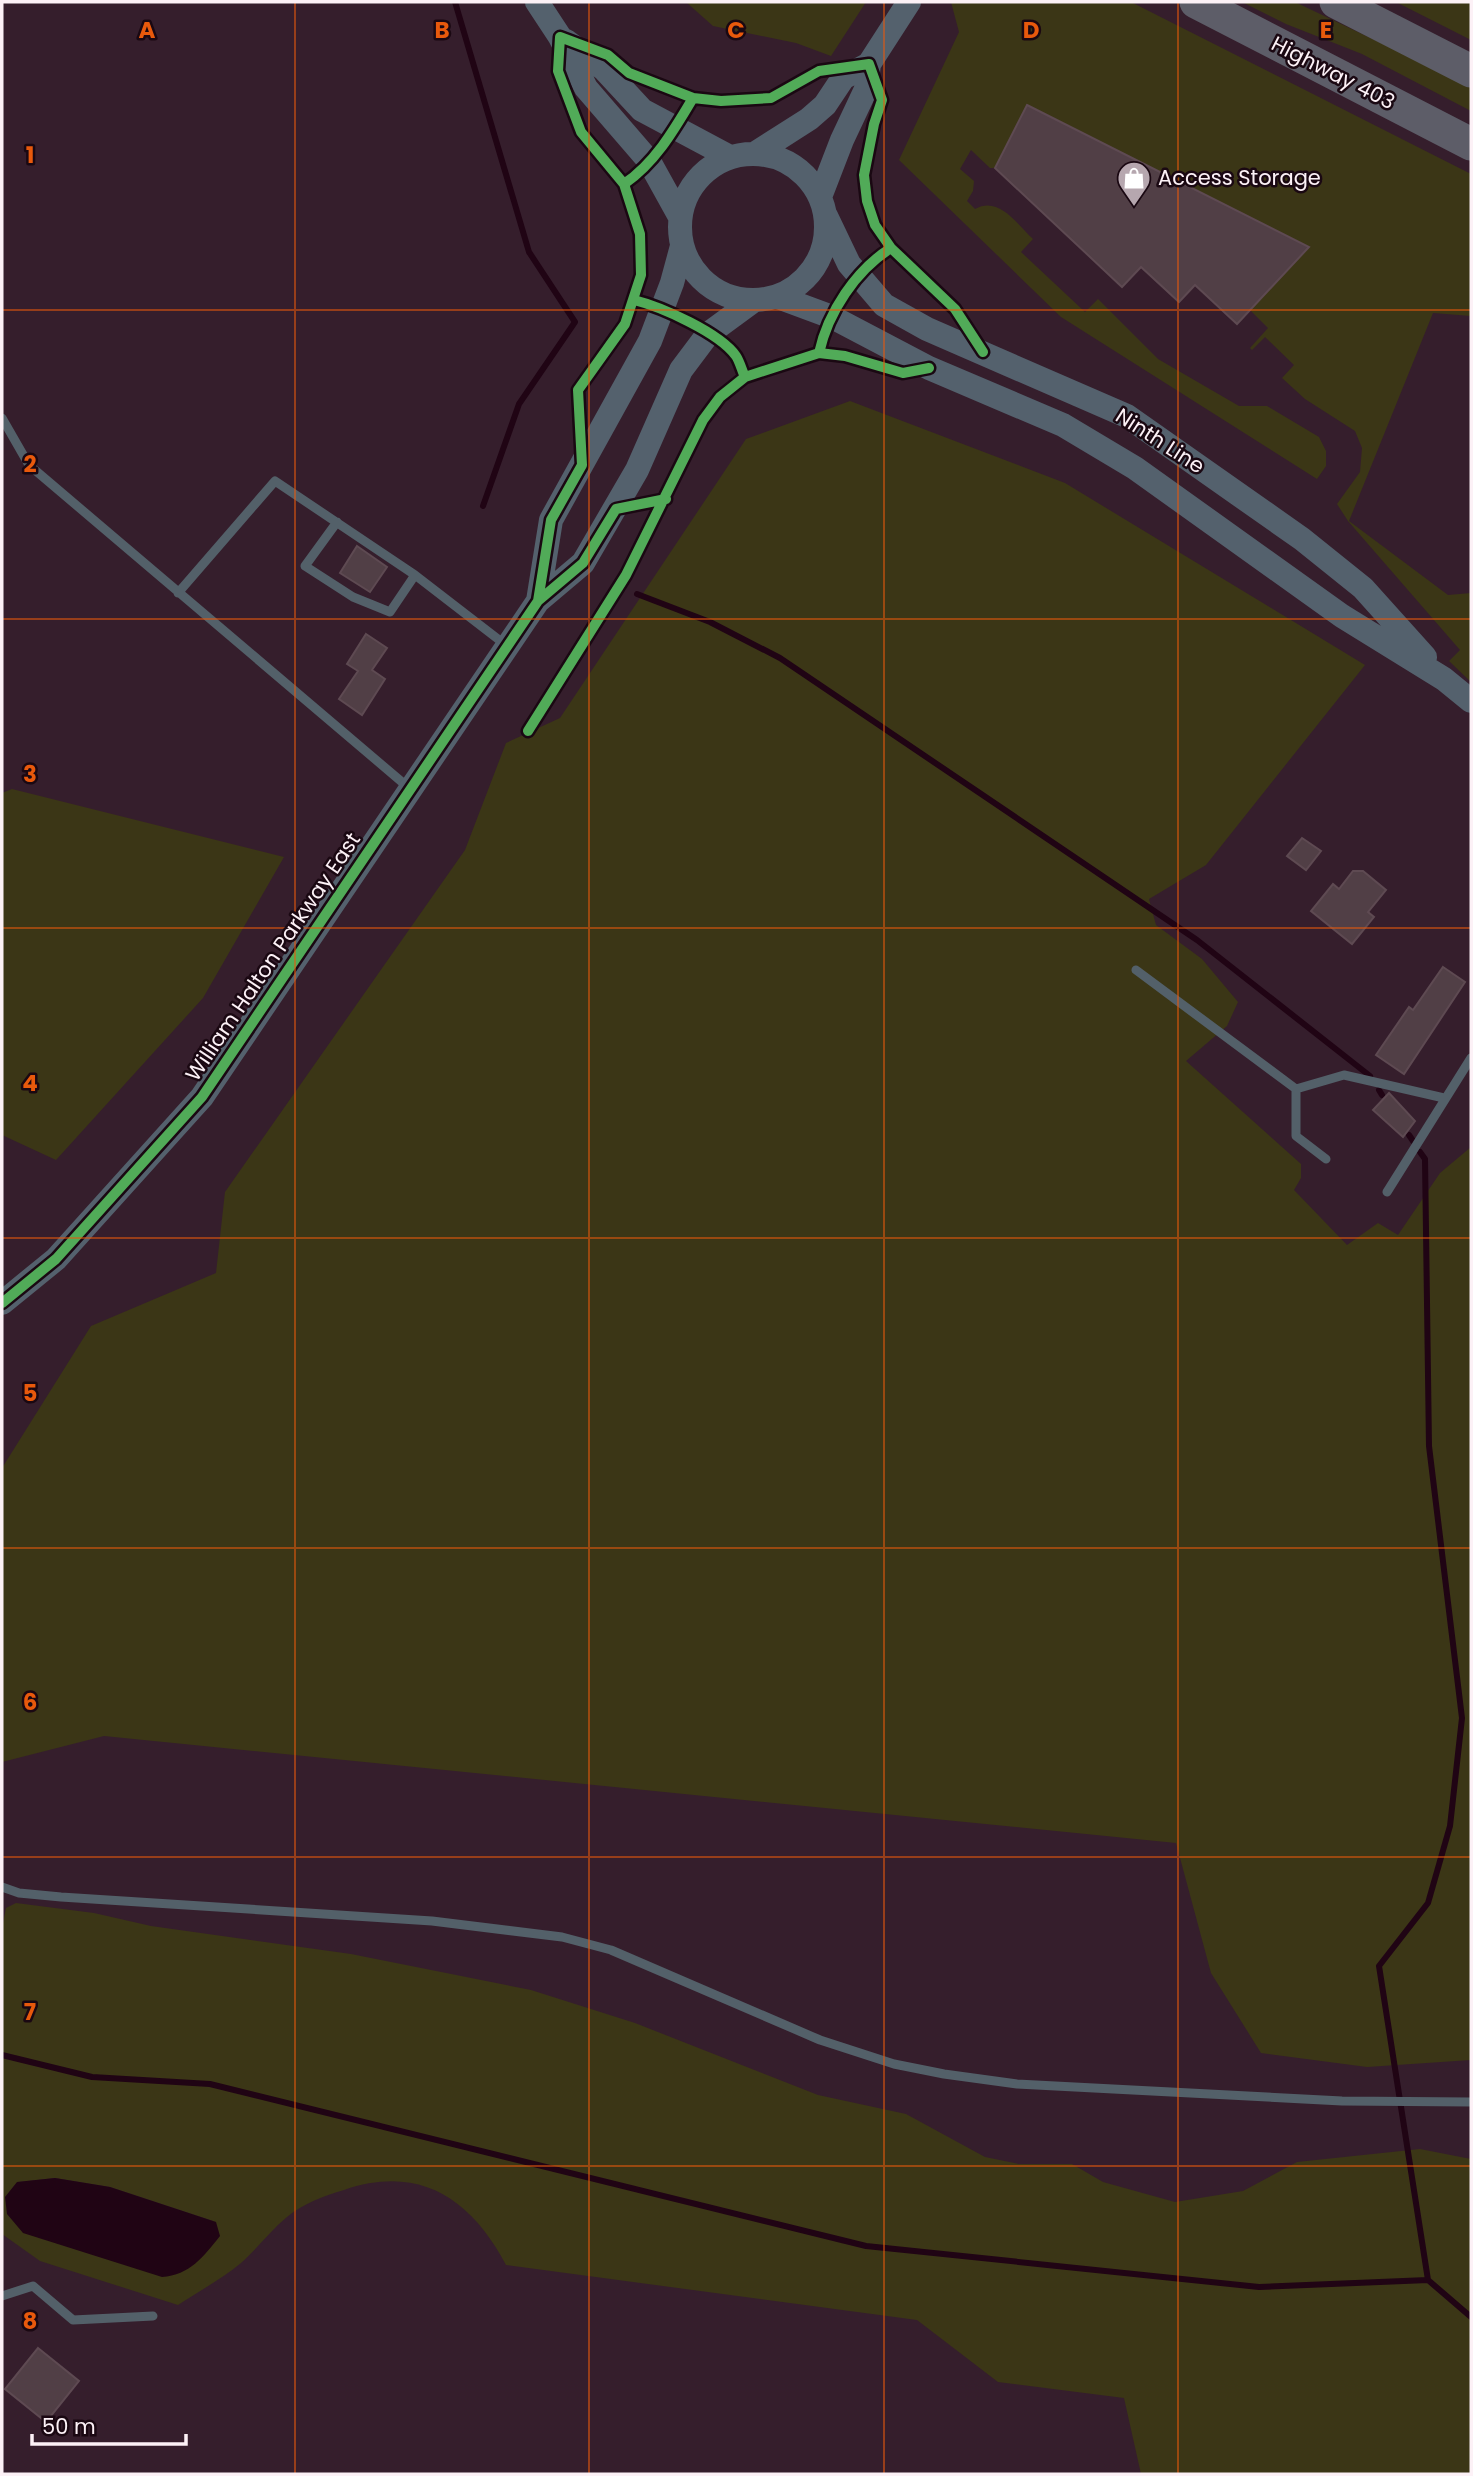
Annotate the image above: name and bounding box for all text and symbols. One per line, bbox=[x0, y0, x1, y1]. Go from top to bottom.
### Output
text: A bbox=[139, 14, 156, 46]
text: B bbox=[434, 14, 450, 46]
text: C bbox=[727, 14, 745, 46]
text: D bbox=[1023, 14, 1039, 46]
text: E bbox=[1320, 14, 1332, 46]
street label: Highway 403 bbox=[1267, 29, 1400, 116]
text: 1 bbox=[26, 139, 34, 171]
shop icon: Access Storage bbox=[1115, 159, 1153, 208]
place label: Access Storage bbox=[1158, 163, 1321, 192]
street label: Ninth Line bbox=[1110, 401, 1210, 480]
text: 2 bbox=[23, 448, 37, 480]
text: 3 bbox=[23, 758, 37, 790]
street label: William Halton Parkway East bbox=[178, 827, 367, 1087]
text: 4 bbox=[22, 1067, 38, 1099]
text: 5 bbox=[23, 1377, 37, 1409]
text: 6 bbox=[23, 1686, 37, 1718]
text: 7 bbox=[24, 1996, 36, 2028]
text: 8 bbox=[23, 2305, 37, 2337]
scale bar bbox=[32, 2402, 186, 2446]
text: 50 m bbox=[42, 2412, 96, 2441]

